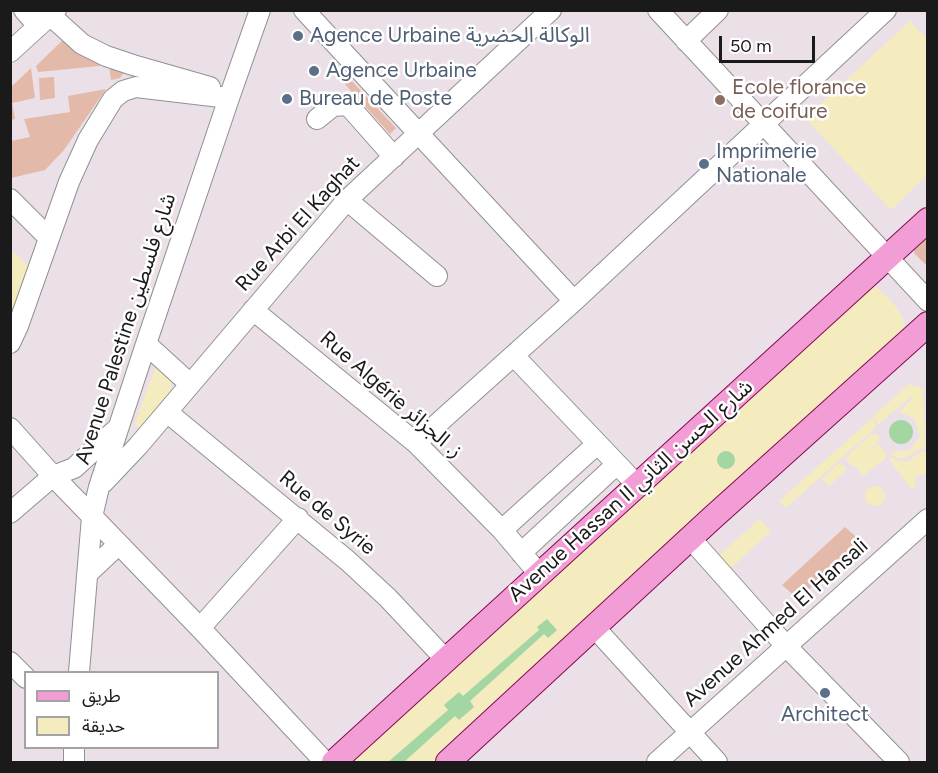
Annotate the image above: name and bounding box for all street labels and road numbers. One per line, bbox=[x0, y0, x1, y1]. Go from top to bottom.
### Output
street label: Rue Arbi El Kaghat bbox=[231, 151, 365, 297]
street label: Avenue Palestine شارع فلسطين bbox=[70, 190, 182, 468]
street label: Rue Algérie ز. الجزائر bbox=[315, 326, 467, 464]
street label: Avenue Hassan II شارع الحسن الثاني bbox=[504, 374, 758, 608]
street label: Rue de Syrie bbox=[274, 465, 380, 561]
street label: Avenue Ahmed El Hansali bbox=[679, 534, 873, 712]

